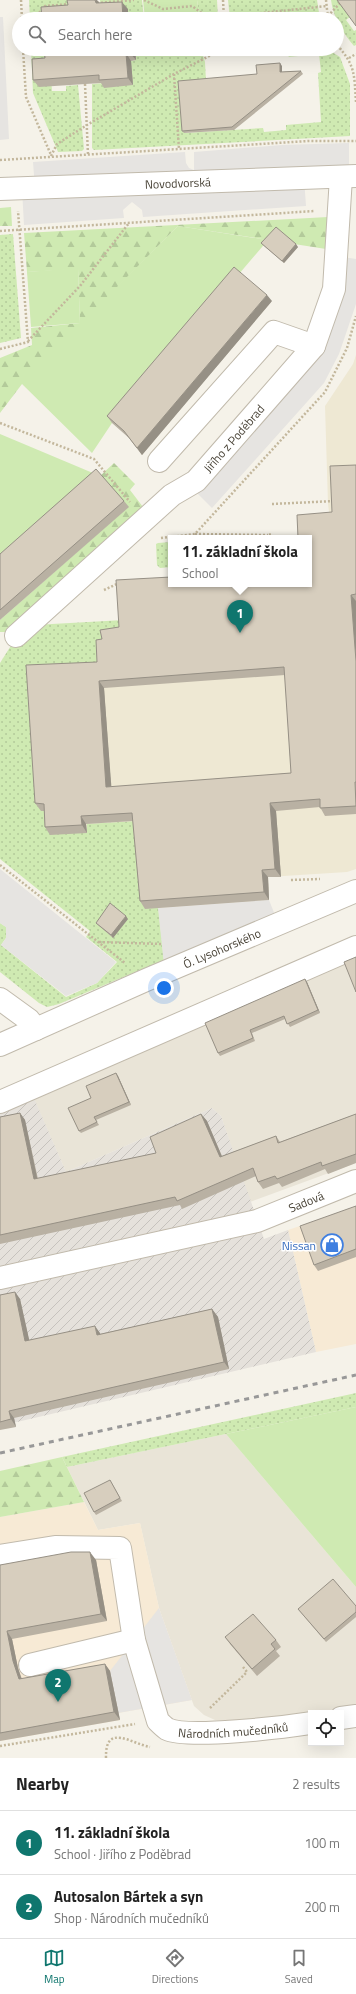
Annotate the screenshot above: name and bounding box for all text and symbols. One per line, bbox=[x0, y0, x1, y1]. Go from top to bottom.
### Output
search box bbox=[12, 12, 344, 56]
icon: search bbox=[26, 23, 48, 45]
text: Search here bbox=[58, 23, 132, 46]
street label: Novodvorská bbox=[144, 172, 211, 193]
street label: Jiřího z Poděbrad bbox=[198, 400, 269, 476]
popup bbox=[168, 535, 312, 587]
text: 11. základní škola bbox=[182, 540, 298, 563]
text: School bbox=[182, 563, 218, 583]
pin: 1 bbox=[227, 600, 253, 633]
street label: Ó. Lysohorského bbox=[180, 923, 264, 973]
your location bbox=[154, 978, 174, 998]
street label: Sadová bbox=[285, 1186, 327, 1217]
shop icon: Nissan bbox=[319, 1232, 345, 1258]
place label: Nissan bbox=[282, 1236, 316, 1255]
pin: 2 bbox=[45, 1669, 71, 1702]
map controls bbox=[308, 1710, 344, 1746]
button: locate bbox=[308, 1710, 344, 1746]
street label: Národních mučedníků bbox=[177, 1717, 289, 1742]
text: Nearby bbox=[16, 1771, 69, 1797]
text: 2 results bbox=[292, 1774, 340, 1794]
text: 11. základní škola bbox=[54, 1821, 170, 1844]
text: 1 bbox=[25, 1833, 33, 1853]
text: 100 m bbox=[304, 1833, 340, 1853]
text: School · Jiřího z Poděbrad bbox=[54, 1844, 191, 1864]
text: Autosalon Bártek a syn bbox=[54, 1885, 203, 1908]
text: 2 bbox=[25, 1897, 33, 1917]
text: 200 m bbox=[304, 1897, 340, 1917]
text: Shop · Národních mučedníků bbox=[54, 1908, 209, 1928]
tab: Map bbox=[43, 1947, 65, 1987]
tab: Directions bbox=[152, 1947, 198, 1987]
tab: Saved bbox=[285, 1947, 313, 1987]

